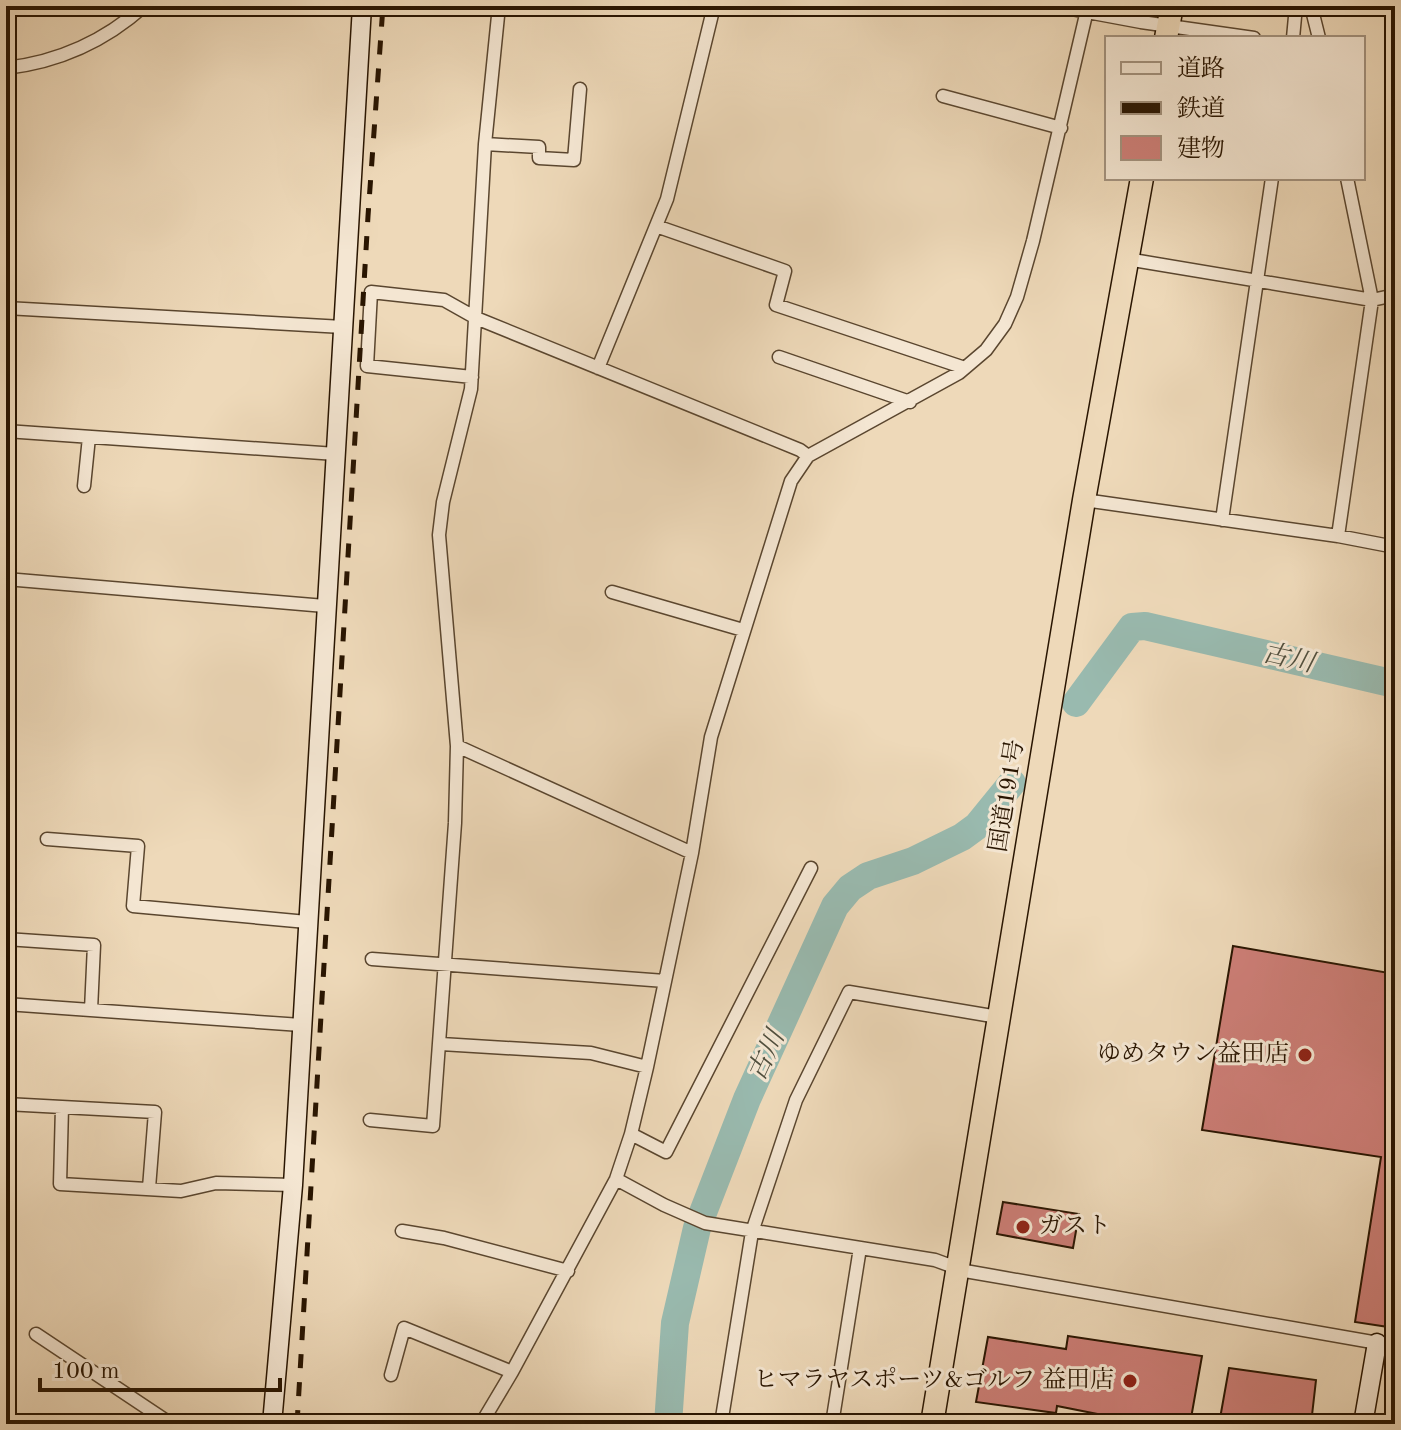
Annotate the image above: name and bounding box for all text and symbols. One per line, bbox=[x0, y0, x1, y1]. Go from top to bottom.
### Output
legend bbox=[1105, 36, 1365, 180]
text: 道路 bbox=[1177, 55, 1225, 82]
text: 鉄道 bbox=[1177, 95, 1225, 122]
text: 建物 bbox=[1177, 135, 1225, 162]
water label: 古川 bbox=[1260, 639, 1320, 678]
street label: 国道191号 bbox=[984, 737, 1029, 854]
water label: 古川 bbox=[742, 1023, 791, 1085]
place label: ゆめタウン益田店 bbox=[1097, 1040, 1289, 1067]
marker: ゆめタウン益田店 bbox=[1296, 1046, 1314, 1064]
place label: ガスト bbox=[1039, 1214, 1111, 1239]
marker: ガスト bbox=[1014, 1218, 1032, 1236]
scale bar bbox=[40, 1342, 280, 1392]
text: 100 m bbox=[52, 1360, 120, 1384]
place label: ヒマラヤスポーツ&ゴルフ 益田店 bbox=[754, 1366, 1114, 1393]
marker: ヒマラヤスポーツ&ゴルフ 益田店 bbox=[1121, 1372, 1139, 1390]

